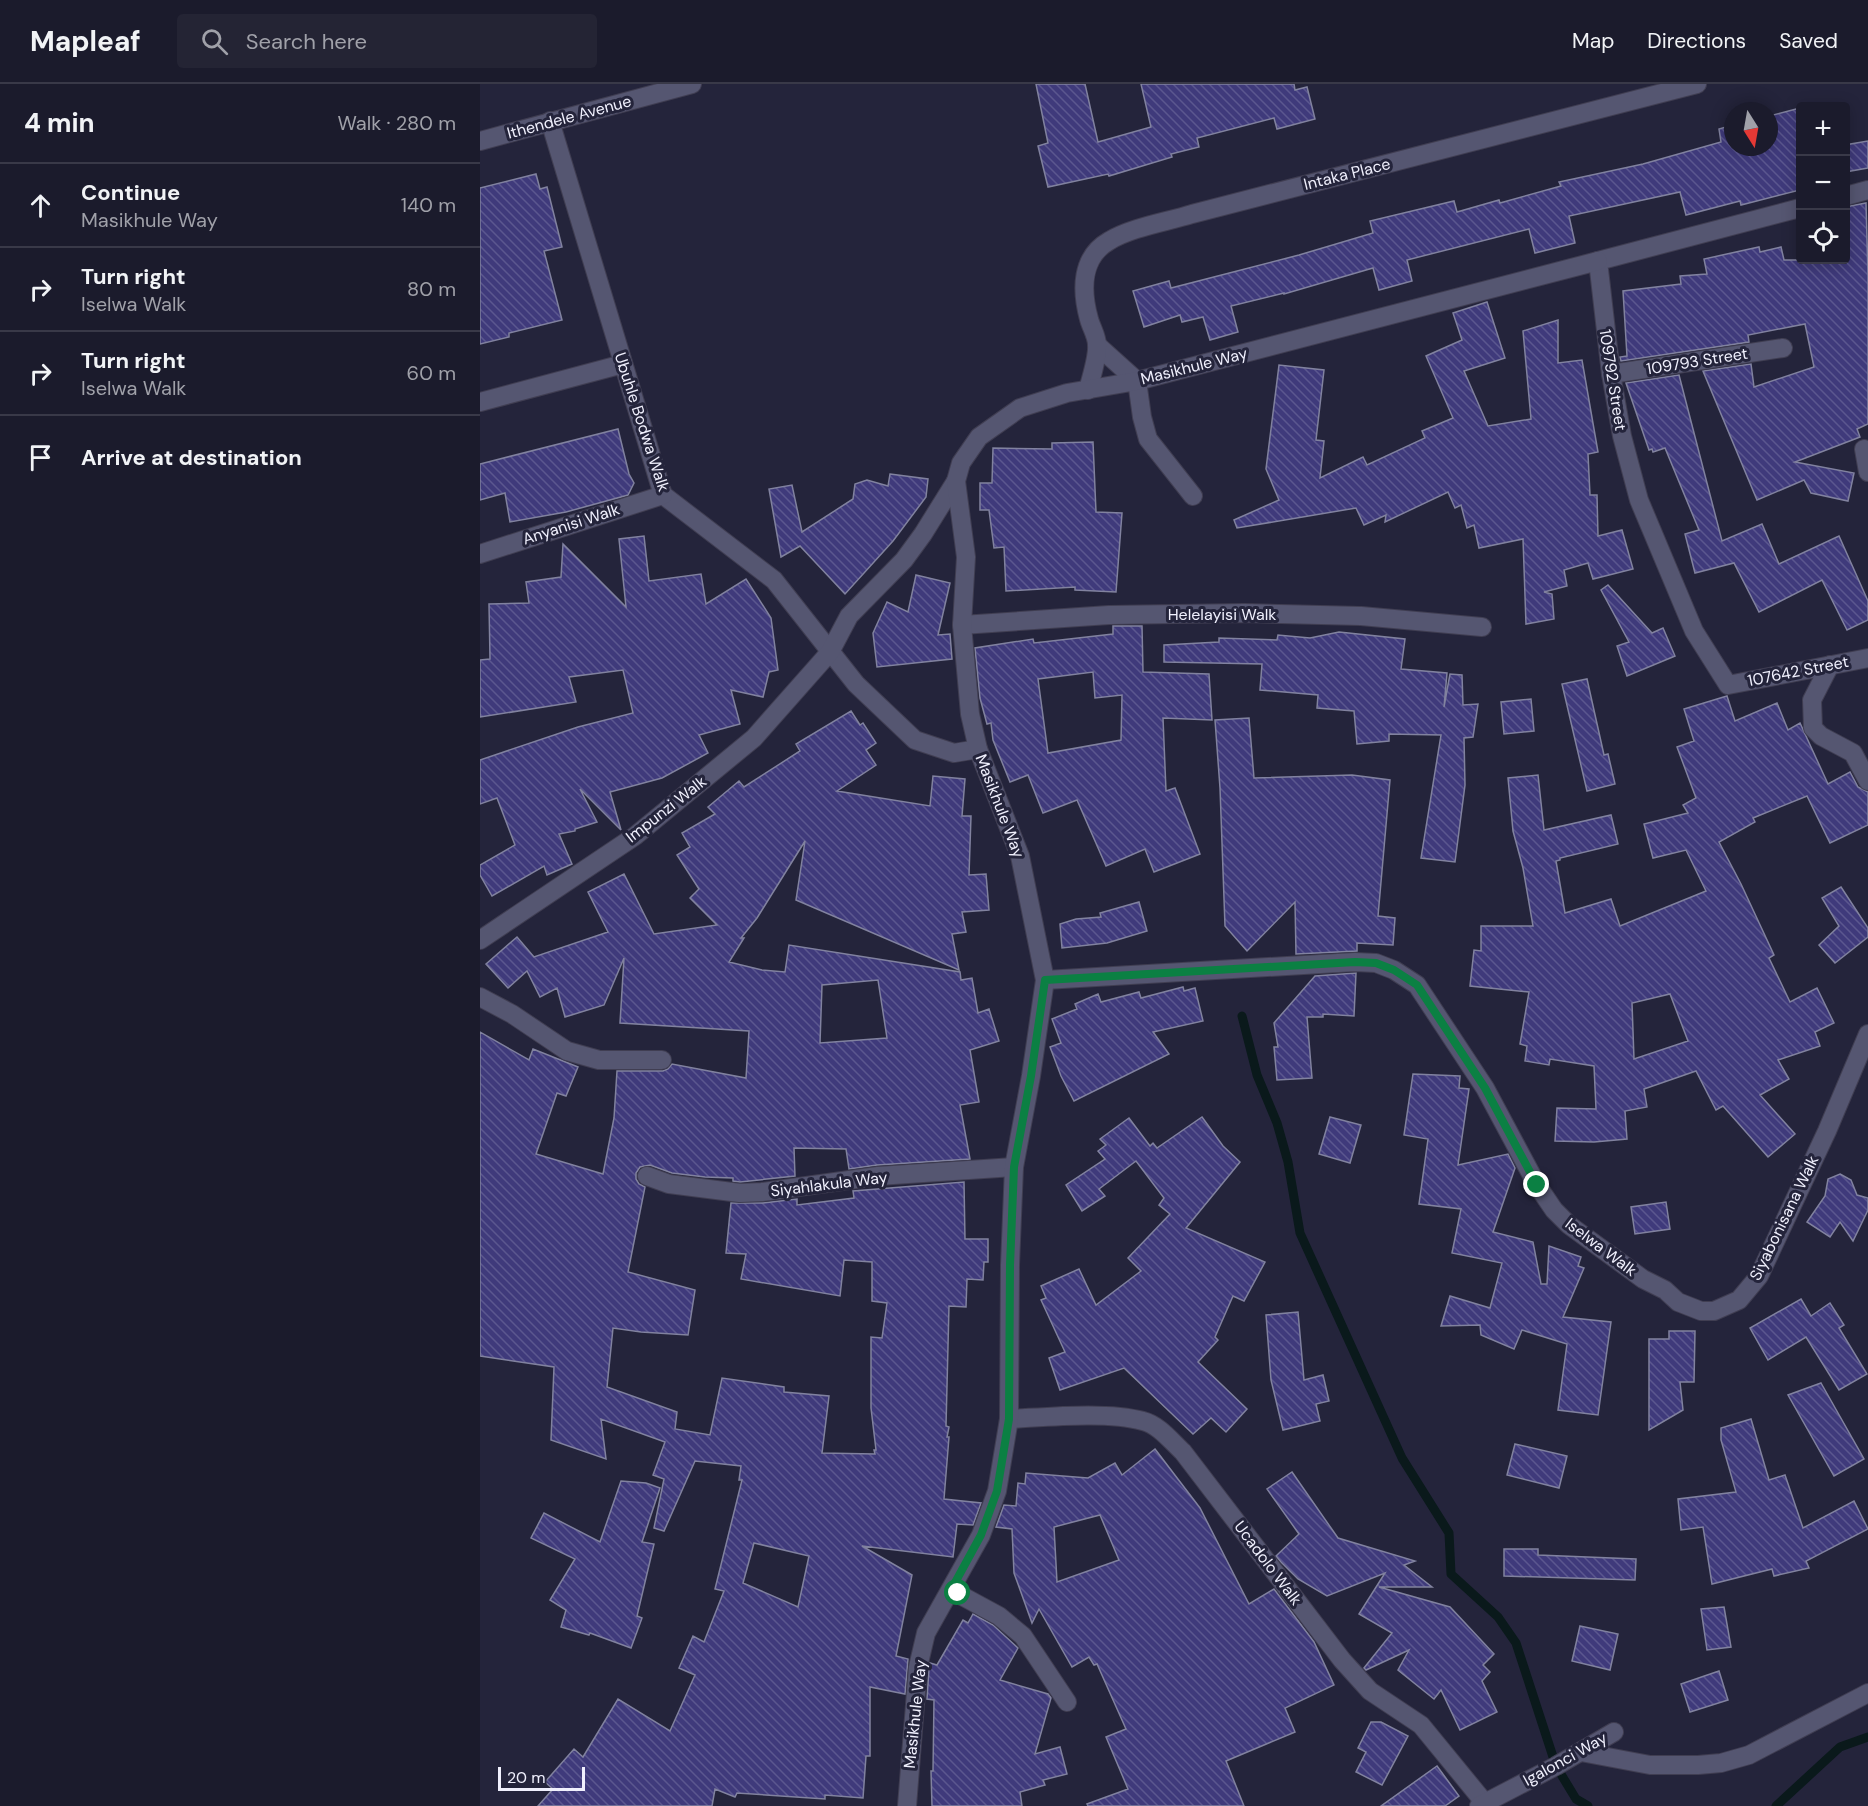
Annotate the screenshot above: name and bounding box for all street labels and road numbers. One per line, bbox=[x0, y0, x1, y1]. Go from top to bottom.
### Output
street label: Ithendele Avenue bbox=[505, 90, 633, 144]
street label: Intaka Place bbox=[1301, 153, 1393, 195]
street label: 109792 Street bbox=[1595, 328, 1631, 432]
street label: Masikhule Way bbox=[1138, 343, 1250, 389]
street label: 109793 Street bbox=[1645, 343, 1749, 379]
street label: Ubuhle Bodwa Walk bbox=[610, 350, 674, 494]
street label: Anyanisi Walk bbox=[520, 498, 622, 550]
street label: Helelayisi Walk bbox=[1168, 604, 1276, 625]
street label: 107642 Street bbox=[1746, 651, 1850, 691]
street label: Masikhule Way bbox=[971, 751, 1029, 861]
street label: Impunzi Walk bbox=[621, 771, 711, 847]
street label: Siyabonisana Walk bbox=[1745, 1152, 1823, 1284]
street label: Siyahlakula Way bbox=[769, 1166, 889, 1202]
street label: Iselwa Walk bbox=[1561, 1213, 1641, 1281]
street label: Ucadolo Walk bbox=[1229, 1517, 1307, 1609]
street label: Masikhule Way bbox=[899, 1658, 931, 1770]
street label: Igalonci Way bbox=[1519, 1727, 1611, 1791]

